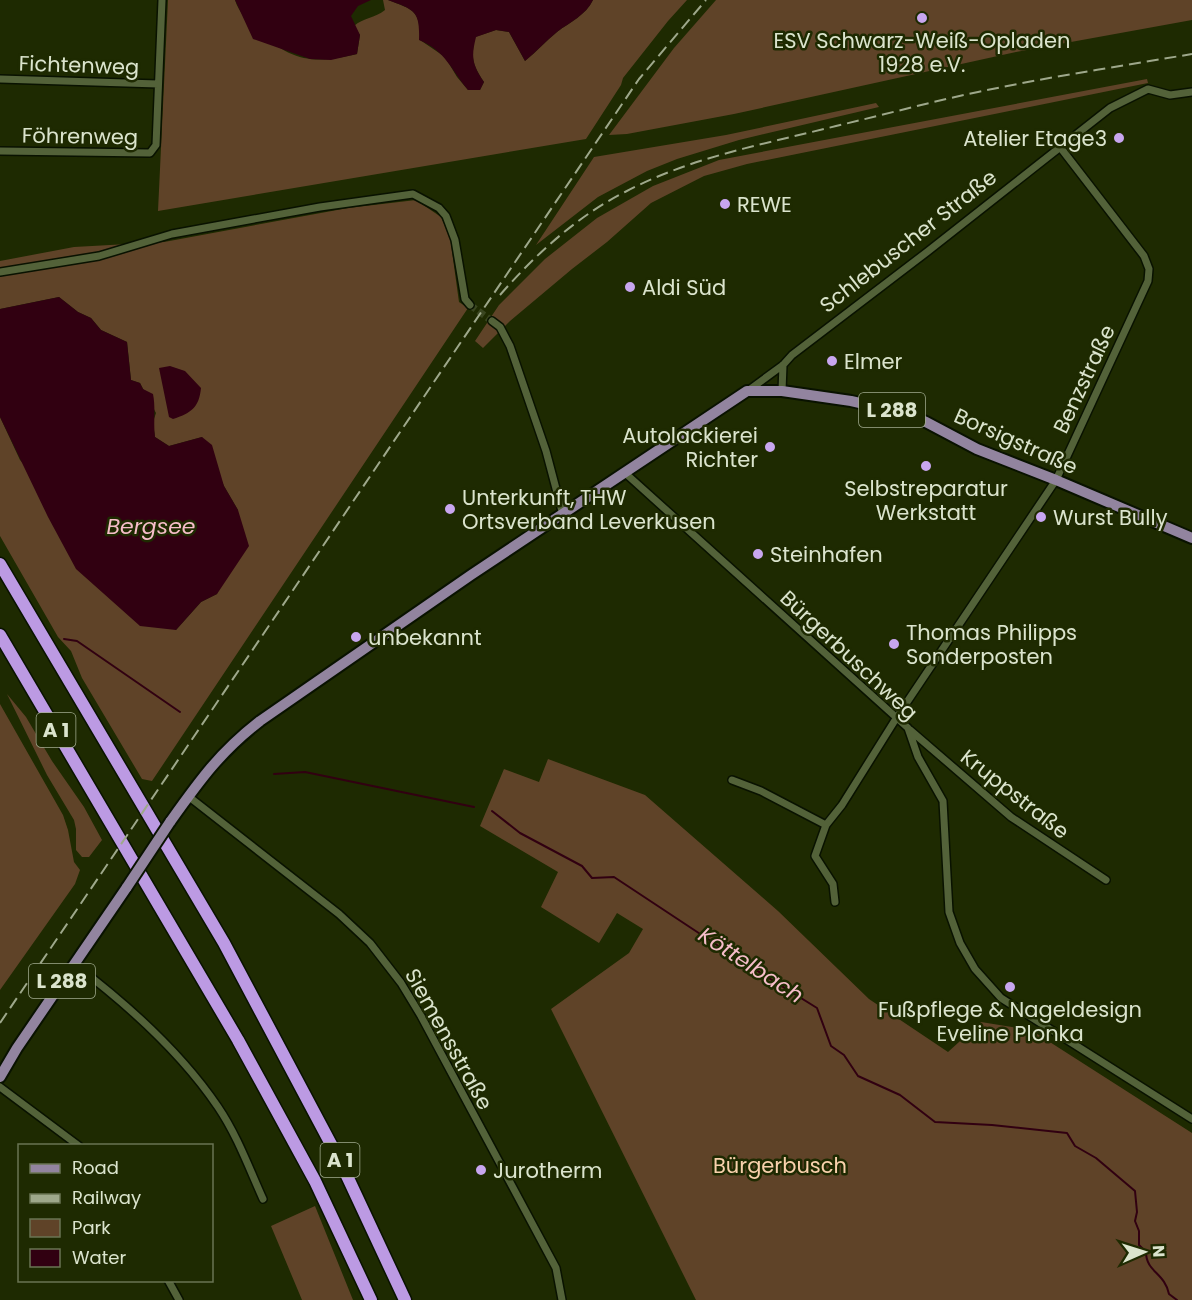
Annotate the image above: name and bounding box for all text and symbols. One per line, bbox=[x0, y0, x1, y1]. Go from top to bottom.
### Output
marker: ESV Schwarz-Weiß-Opladen 1928 e.V. bbox=[915, 11, 929, 25]
place label: ESV Schwarz-Weiß-Opladen 1928 e.V. bbox=[773, 26, 1071, 79]
street label: Fichtenweg bbox=[18, 48, 140, 82]
street label: Föhrenweg bbox=[22, 120, 138, 152]
place label: Atelier Etage3 bbox=[963, 124, 1107, 153]
marker: Atelier Etage3 bbox=[1112, 131, 1126, 145]
street label: Schlebuscher Straße bbox=[813, 163, 1003, 319]
place label: REWE bbox=[737, 190, 792, 219]
marker: REWE bbox=[718, 197, 732, 211]
place label: Aldi Süd bbox=[642, 273, 726, 302]
marker: Aldi Süd bbox=[623, 280, 637, 294]
street label: Benzstraße bbox=[1046, 320, 1122, 438]
place label: Elmer bbox=[844, 347, 903, 376]
marker: Elmer bbox=[825, 354, 839, 368]
road number: L 288 bbox=[859, 393, 925, 427]
street label: Borsigstraße bbox=[950, 401, 1082, 481]
place label: Autolackierei Richter bbox=[622, 421, 758, 474]
marker: Autolackierei Richter bbox=[763, 440, 777, 454]
marker: Selbstreparatur Werkstatt bbox=[919, 459, 933, 473]
place label: Selbstreparatur Werkstatt bbox=[844, 474, 1008, 527]
place label: Unterkunft, THW Ortsverband Leverkusen bbox=[462, 483, 716, 536]
marker: Unterkunft, THW Ortsverband Leverkusen bbox=[443, 502, 457, 516]
place label: Wurst Bully bbox=[1053, 503, 1168, 532]
marker: Wurst Bully bbox=[1034, 510, 1048, 524]
water label: Bergsee bbox=[107, 511, 195, 542]
place label: Steinhafen bbox=[770, 540, 883, 569]
marker: Steinhafen bbox=[751, 547, 765, 561]
street label: Bürgerbuschweg bbox=[774, 584, 924, 726]
place label: Thomas Philipps Sonderposten bbox=[906, 618, 1077, 671]
place label: unbekannt bbox=[368, 623, 482, 652]
marker: unbekannt bbox=[349, 630, 363, 644]
marker: Thomas Philipps Sonderposten bbox=[887, 637, 901, 651]
road number: A 1 bbox=[36, 713, 76, 747]
street label: Kruppstraße bbox=[955, 742, 1075, 846]
water label: Köttelbach bbox=[692, 919, 810, 1011]
street label: Siemensstraße bbox=[398, 963, 500, 1115]
road number: L 288 bbox=[29, 964, 95, 998]
marker: Fußpflege & Nageldesign Eveline Plonka bbox=[1003, 980, 1017, 994]
place label: Fußpflege & Nageldesign Eveline Plonka bbox=[878, 995, 1142, 1048]
road number: A 1 bbox=[320, 1143, 360, 1177]
legend bbox=[18, 1144, 213, 1282]
park label: Bürgerbusch bbox=[713, 1151, 847, 1180]
text: Road bbox=[72, 1155, 119, 1180]
place label: Jurotherm bbox=[493, 1156, 602, 1185]
marker: Jurotherm bbox=[474, 1163, 488, 1177]
text: Railway bbox=[72, 1185, 141, 1210]
text: Park bbox=[72, 1215, 111, 1240]
north arrow bbox=[1114, 1222, 1174, 1282]
text: Water bbox=[72, 1245, 126, 1270]
text: N bbox=[1147, 1245, 1170, 1258]

